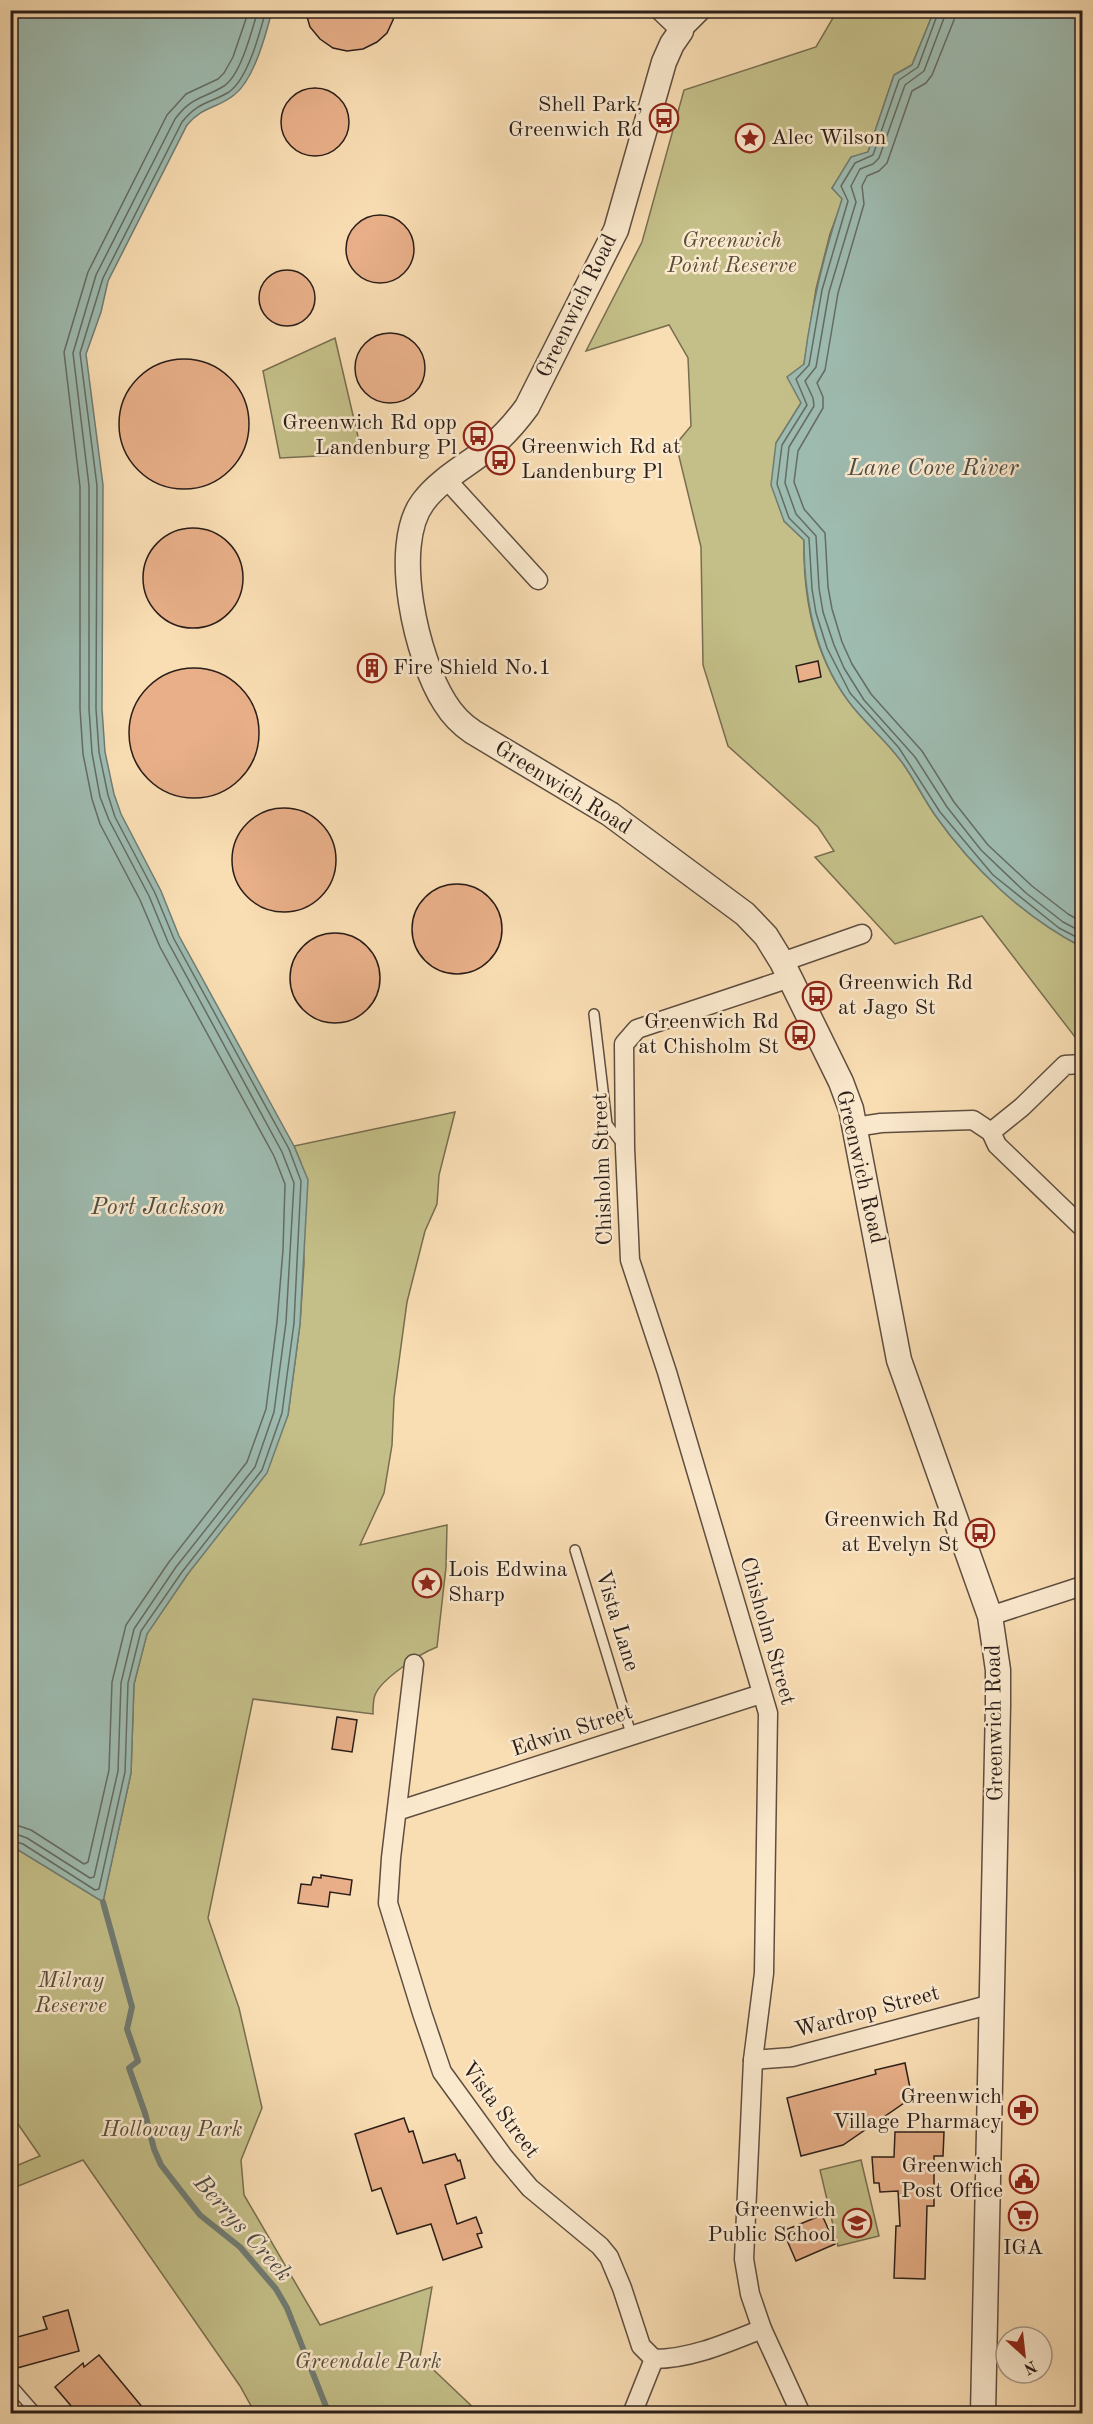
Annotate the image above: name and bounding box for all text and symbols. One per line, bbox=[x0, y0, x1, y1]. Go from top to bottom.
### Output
place label: Shell Park, Greenwich Rd bbox=[508, 94, 643, 141]
bus stop icon: Shell Park, Greenwich Rd bbox=[648, 102, 680, 134]
place icon: Alec Wilson bbox=[734, 122, 766, 154]
place label: Alec Wilson bbox=[771, 127, 886, 149]
park label: Greenwich Point Reserve bbox=[666, 230, 797, 277]
street label: Greenwich Road bbox=[533, 231, 621, 381]
place label: Greenwich Rd opp Landenburg Pl bbox=[282, 412, 457, 459]
bus stop icon: Greenwich Rd opp Landenburg Pl bbox=[462, 420, 494, 452]
place label: Greenwich Rd at Landenburg Pl bbox=[521, 436, 681, 483]
bus stop icon: Greenwich Rd at Landenburg Pl bbox=[484, 444, 516, 476]
water label: Lane Cove River bbox=[847, 457, 1019, 481]
building icon: Fire Shield No.1 bbox=[356, 652, 388, 684]
place label: Fire Shield No.1 bbox=[393, 657, 551, 679]
street label: Greenwich Road bbox=[491, 737, 635, 839]
place label: Greenwich Rd at Jago St bbox=[838, 972, 973, 1019]
bus stop icon: Greenwich Rd at Jago St bbox=[801, 980, 833, 1012]
place label: Greenwich Rd at Chisholm St bbox=[638, 1011, 779, 1058]
bus stop icon: Greenwich Rd at Chisholm St bbox=[784, 1019, 816, 1051]
street label: Greenwich Road bbox=[832, 1088, 888, 1246]
street label: Chisholm Street bbox=[589, 1092, 617, 1246]
water label: Port Jackson bbox=[90, 1196, 225, 1220]
place label: Greenwich Rd at Evelyn St bbox=[824, 1509, 959, 1556]
bus stop icon: Greenwich Rd at Evelyn St bbox=[964, 1517, 996, 1549]
street label: Chisholm Street bbox=[735, 1554, 799, 1708]
place label: Lois Edwina Sharp bbox=[448, 1559, 568, 1606]
place icon: Lois Edwina Sharp bbox=[411, 1567, 443, 1599]
street label: Vista Lane bbox=[591, 1568, 643, 1674]
street label: Greenwich Road bbox=[983, 1644, 1007, 1802]
street label: Edwin Street bbox=[509, 1701, 635, 1761]
park label: Milray Reserve bbox=[34, 1970, 107, 2017]
street label: Wardrop Street bbox=[792, 1982, 942, 2042]
street label: Vista Street bbox=[457, 2058, 543, 2162]
place label: Greenwich Village Pharmacy bbox=[833, 2086, 1002, 2133]
pharmacy icon: Greenwich Village Pharmacy bbox=[1007, 2094, 1039, 2126]
park label: Holloway Park bbox=[100, 2119, 243, 2141]
place label: Greenwich Post Office bbox=[901, 2155, 1003, 2202]
public building icon: Greenwich Post Office bbox=[1008, 2163, 1040, 2195]
water label: Berrys Creek bbox=[188, 2170, 296, 2287]
place label: Greenwich Public School bbox=[707, 2199, 836, 2246]
supermarket icon: IGA bbox=[1007, 2200, 1039, 2232]
school or university icon: Greenwich Public School bbox=[841, 2207, 873, 2239]
place label: IGA bbox=[1003, 2237, 1043, 2259]
north arrow bbox=[994, 2325, 1054, 2385]
park label: Greendale Park bbox=[295, 2351, 442, 2373]
text: N bbox=[1020, 2357, 1039, 2377]

